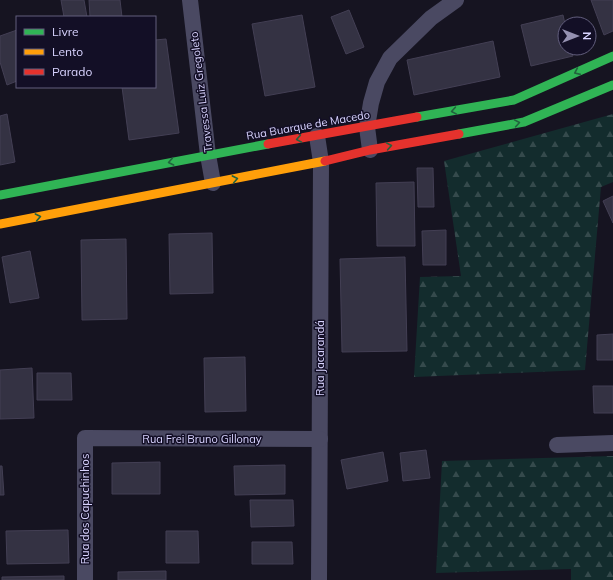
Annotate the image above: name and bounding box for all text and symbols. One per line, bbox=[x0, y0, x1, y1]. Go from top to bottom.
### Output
legend bbox=[16, 16, 156, 88]
north arrow bbox=[557, 16, 597, 56]
text: Livre bbox=[52, 24, 79, 39]
street label: Travessa Luiz Gregoleto bbox=[187, 31, 215, 153]
text: N bbox=[580, 32, 594, 40]
text: Lento bbox=[52, 44, 83, 59]
text: Parado bbox=[52, 64, 92, 79]
one-way arrow bbox=[574, 67, 582, 75]
one-way arrow bbox=[451, 106, 457, 115]
street label: Rua Buarque de Macedo bbox=[245, 107, 371, 143]
one-way arrow bbox=[514, 119, 520, 128]
one-way arrow bbox=[296, 134, 302, 143]
one-way arrow bbox=[386, 143, 392, 151]
one-way arrow bbox=[168, 157, 174, 166]
one-way arrow bbox=[232, 175, 238, 184]
one-way arrow bbox=[35, 213, 41, 222]
street label: Rua Jacarandá bbox=[313, 320, 327, 396]
street label: Rua Frei Bruno Gillonay bbox=[142, 432, 262, 446]
street label: Rua dos Capuchinhos bbox=[78, 454, 92, 564]

